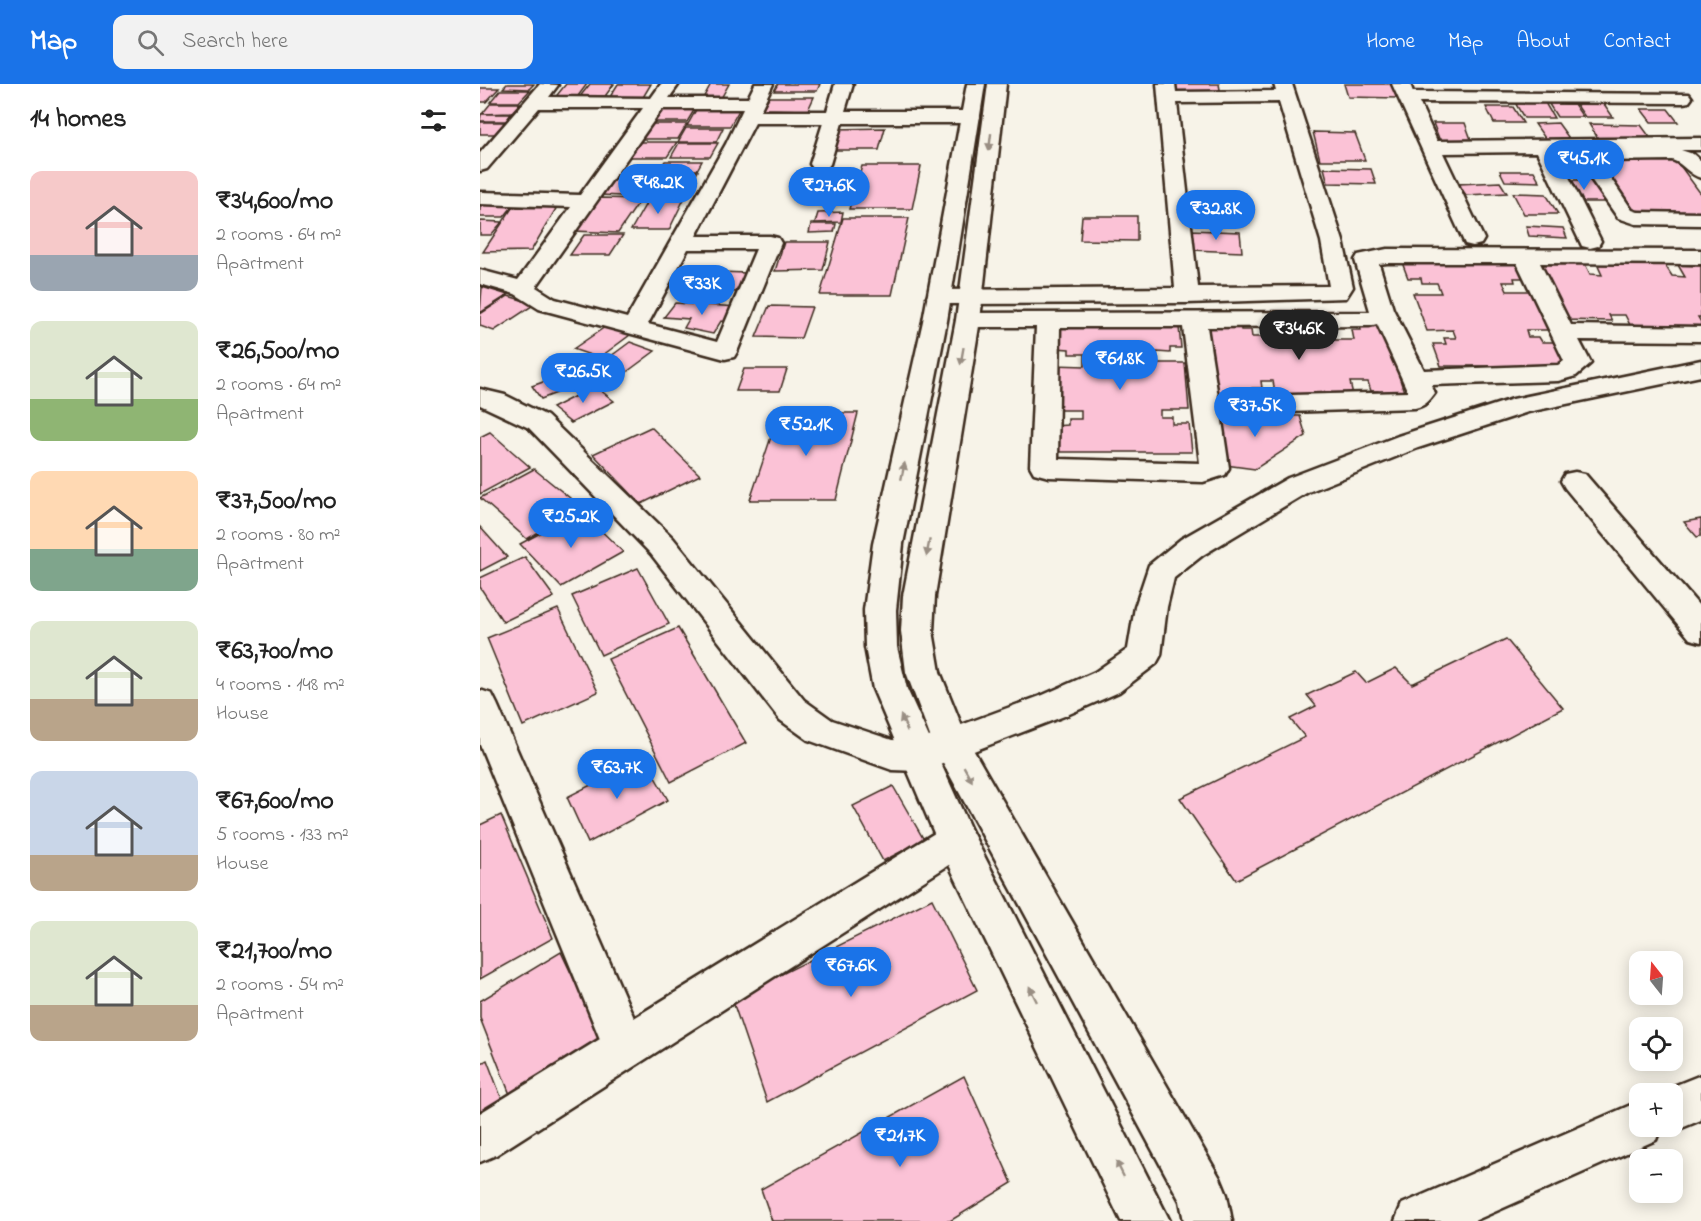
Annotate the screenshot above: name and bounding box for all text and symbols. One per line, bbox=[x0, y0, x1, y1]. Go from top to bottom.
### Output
search box bbox=[113, 15, 533, 69]
text: Map bbox=[30, 22, 77, 63]
icon: search bbox=[134, 26, 167, 59]
text: Search here bbox=[182, 26, 288, 58]
text: Home bbox=[1366, 27, 1415, 57]
text: Map bbox=[1448, 27, 1483, 57]
text: About bbox=[1516, 27, 1570, 57]
text: Contact bbox=[1603, 27, 1671, 57]
text: 14 homes bbox=[30, 101, 126, 139]
icon: filters bbox=[417, 104, 450, 137]
one-way arrow bbox=[986, 133, 995, 152]
pin: ₹45.1K bbox=[1535, 140, 1633, 191]
text: ₹45.1K bbox=[1558, 145, 1610, 174]
pin: ₹48.2K bbox=[609, 164, 707, 215]
pin: ₹27.6K bbox=[780, 167, 878, 218]
text: ₹48.2K bbox=[632, 169, 684, 198]
text: ₹27.6K bbox=[803, 172, 855, 201]
text: ₹34,600/mo bbox=[216, 183, 333, 221]
pin: ₹32.8K bbox=[1167, 190, 1265, 241]
icon: home bbox=[78, 195, 150, 267]
text: ₹32.8K bbox=[1190, 195, 1242, 224]
text: 2 rooms · 64 m² bbox=[216, 221, 341, 250]
text: Apartment bbox=[216, 250, 304, 279]
pin: ₹33K bbox=[666, 265, 738, 316]
text: ₹33K bbox=[683, 270, 721, 299]
pin: ₹34.6K bbox=[1250, 310, 1348, 361]
text: ₹34.6K bbox=[1273, 315, 1325, 344]
text: ₹26,500/mo bbox=[216, 333, 340, 371]
pin: ₹61.8K bbox=[1071, 340, 1169, 391]
icon: home bbox=[78, 345, 150, 417]
text: ₹61.8K bbox=[1096, 345, 1144, 374]
one-way arrow bbox=[957, 347, 966, 366]
pin: ₹26.5K bbox=[534, 353, 632, 404]
text: ₹26.5K bbox=[555, 358, 611, 387]
text: 2 rooms · 64 m² bbox=[216, 371, 341, 400]
pin: ₹37.5K bbox=[1206, 387, 1304, 438]
text: ₹37.5K bbox=[1228, 392, 1282, 421]
text: Apartment bbox=[216, 400, 304, 429]
pin: ₹52.1K bbox=[757, 406, 855, 457]
text: ₹52.1K bbox=[779, 411, 833, 440]
one-way arrow bbox=[899, 462, 909, 480]
text: ₹37,500/mo bbox=[216, 483, 337, 521]
icon: home bbox=[78, 495, 150, 567]
pin: ₹25.2K bbox=[522, 498, 620, 549]
text: ₹25.2K bbox=[542, 503, 600, 532]
text: 2 rooms · 80 m² bbox=[216, 521, 341, 550]
one-way arrow bbox=[923, 539, 932, 558]
text: Apartment bbox=[216, 550, 304, 579]
text: ₹63,700/mo bbox=[216, 633, 333, 671]
icon: home bbox=[78, 645, 150, 717]
text: 4 rooms · 148 m² bbox=[216, 671, 345, 700]
text: House bbox=[216, 700, 269, 729]
one-way arrow bbox=[899, 714, 909, 732]
pin: ₹63.7K bbox=[568, 749, 666, 800]
text: ₹63.7K bbox=[591, 754, 643, 783]
one-way arrow bbox=[963, 766, 973, 783]
text: ₹67,600/mo bbox=[216, 783, 334, 821]
icon: home bbox=[78, 795, 150, 867]
text: 5 rooms · 133 m² bbox=[216, 821, 349, 850]
text: House bbox=[216, 850, 269, 879]
text: ₹21,700/mo bbox=[216, 933, 332, 971]
icon: home bbox=[78, 945, 150, 1017]
pin: ₹67.6K bbox=[802, 947, 900, 998]
north arrow bbox=[1629, 951, 1683, 1005]
map controls bbox=[1629, 951, 1683, 1203]
text: ₹67.6K bbox=[825, 952, 877, 981]
text: 2 rooms · 54 m² bbox=[216, 971, 344, 1000]
one-way arrow bbox=[1028, 986, 1037, 1003]
text: Apartment bbox=[216, 1000, 304, 1029]
button: locate bbox=[1629, 1017, 1683, 1071]
button: + bbox=[1629, 1083, 1683, 1137]
pin: ₹21.7K bbox=[851, 1117, 949, 1168]
text: ₹21.7K bbox=[875, 1122, 925, 1151]
button: − bbox=[1629, 1149, 1683, 1203]
one-way arrow bbox=[1115, 1160, 1124, 1177]

